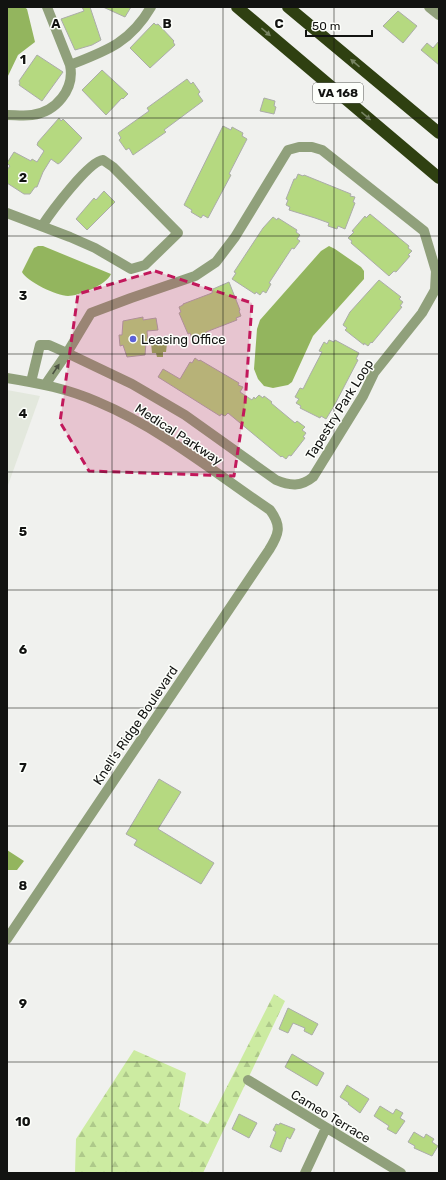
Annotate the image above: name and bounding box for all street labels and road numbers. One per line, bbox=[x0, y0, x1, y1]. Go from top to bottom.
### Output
road number: VA 168 bbox=[313, 83, 363, 103]
street label: Tapestry Park Loop bbox=[303, 356, 376, 462]
street label: Medical Parkway bbox=[132, 401, 225, 468]
street label: Knell's Ridge Boulevard bbox=[90, 663, 182, 788]
street label: Cameo Terrace bbox=[288, 1087, 373, 1146]

